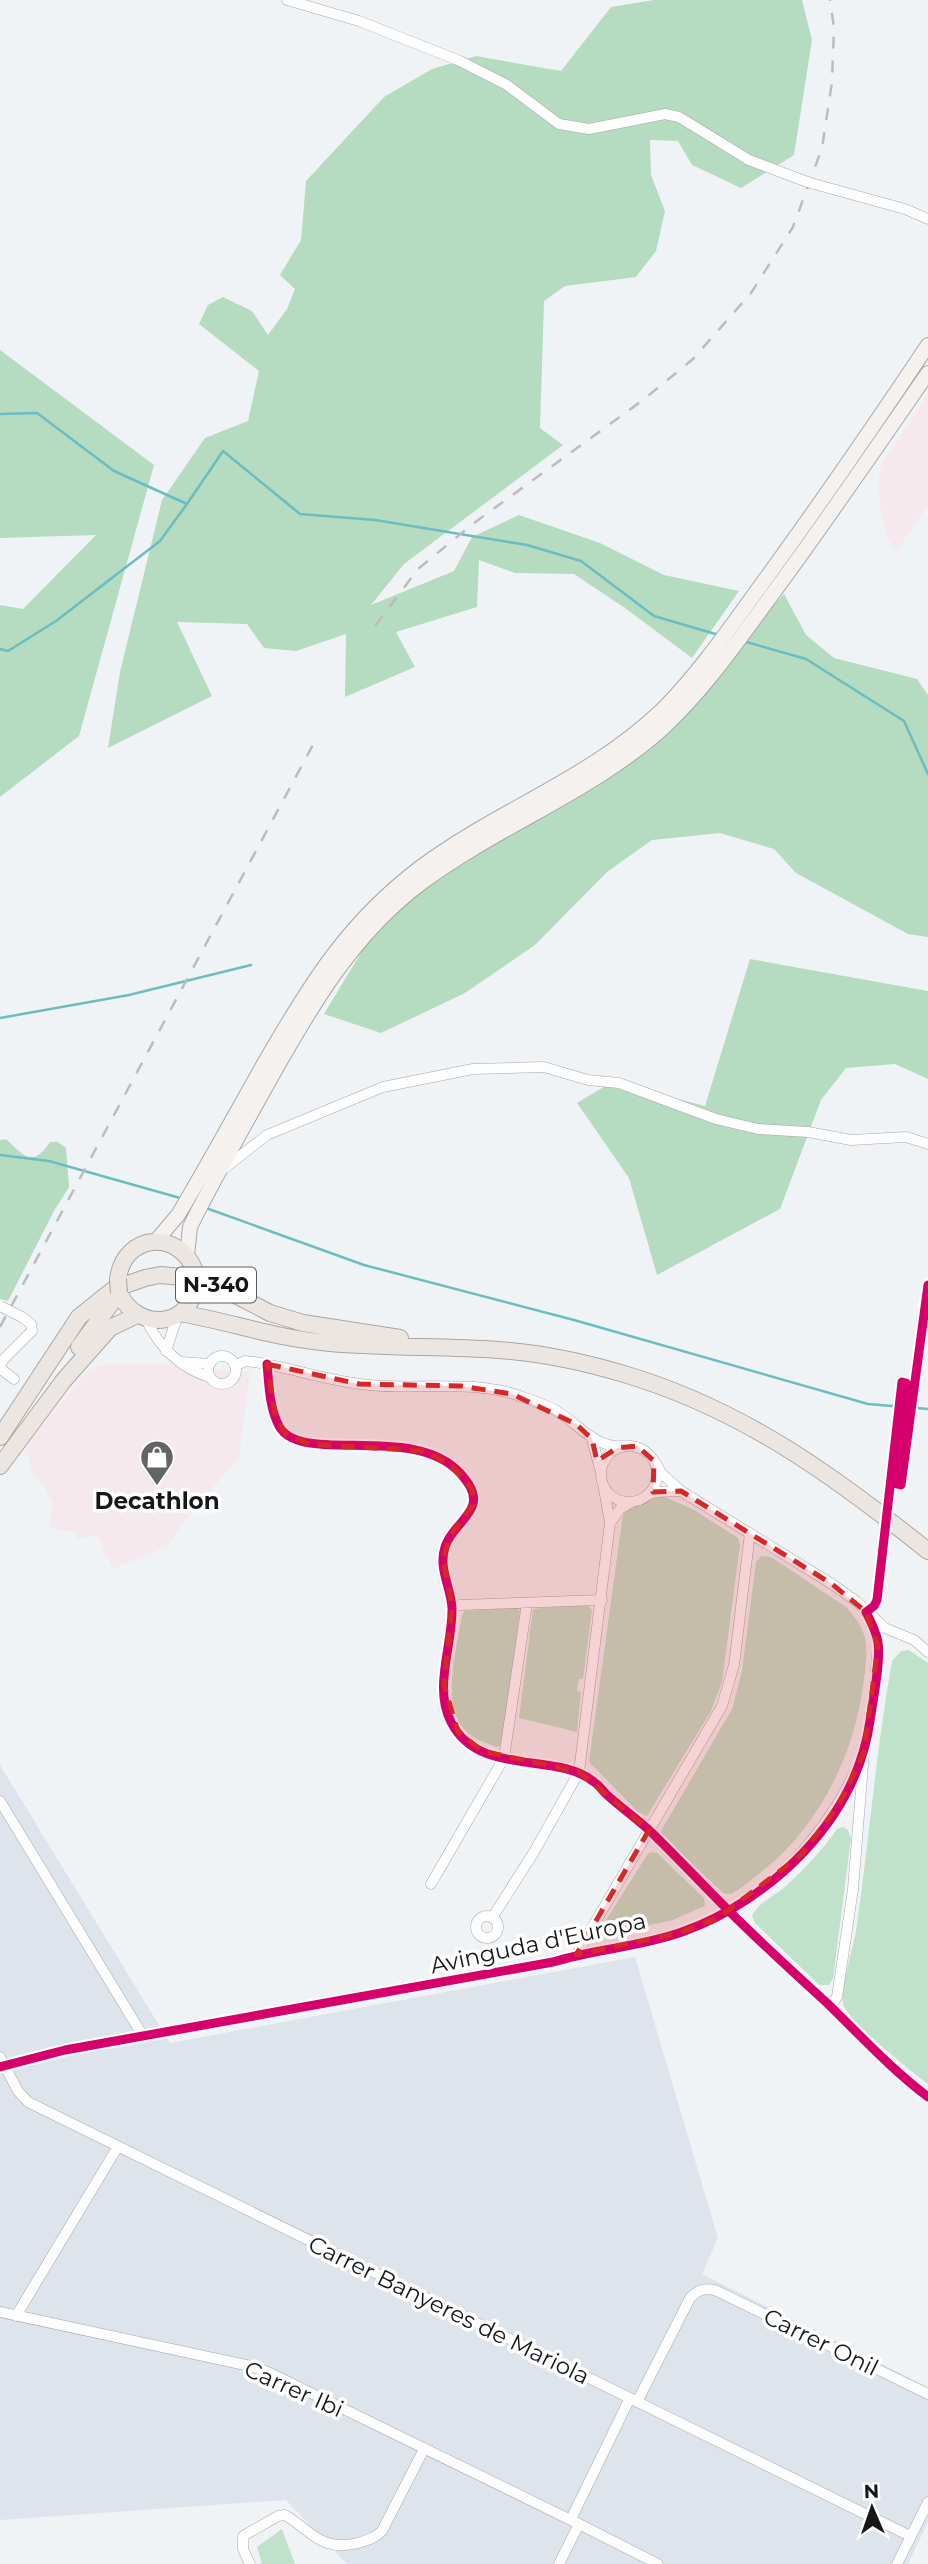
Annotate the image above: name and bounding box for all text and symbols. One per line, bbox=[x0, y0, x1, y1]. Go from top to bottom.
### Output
road number: N-340 bbox=[176, 1268, 256, 1302]
shop icon: Decathlon bbox=[138, 1438, 176, 1487]
place label: Decathlon bbox=[94, 1487, 220, 1515]
street label: Avinguda d'Europa bbox=[428, 1906, 648, 1980]
street label: Carrer Banyeres de Mariola bbox=[304, 2230, 594, 2390]
street label: Carrer Onil bbox=[759, 2302, 883, 2382]
street label: Carrer Ibi bbox=[240, 2355, 348, 2423]
north arrow bbox=[837, 2473, 907, 2543]
text: N bbox=[863, 2480, 880, 2503]

